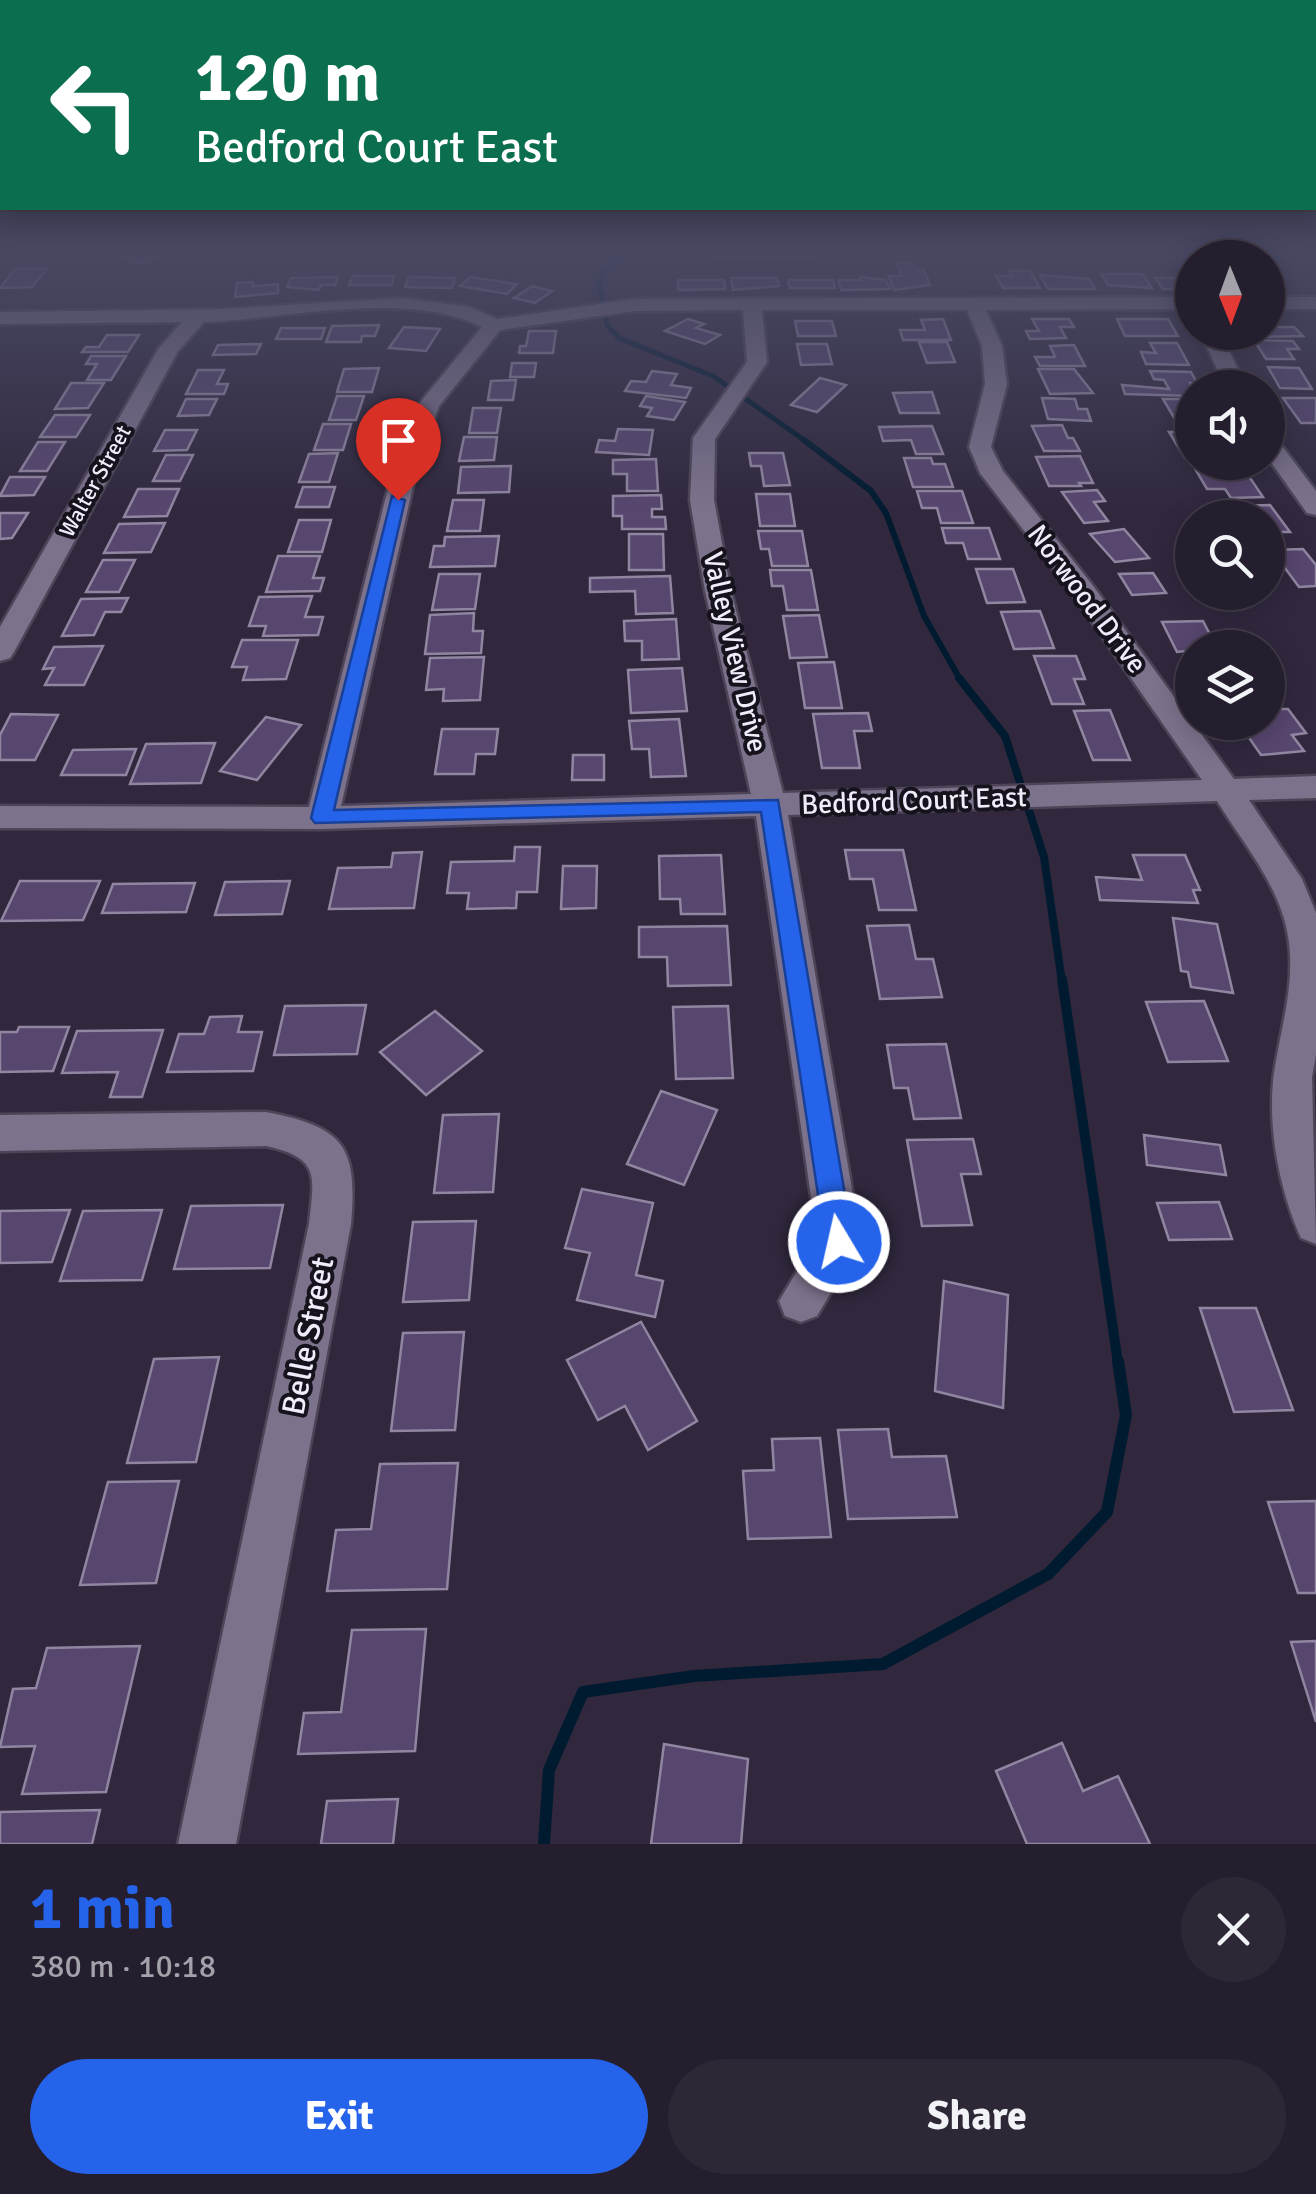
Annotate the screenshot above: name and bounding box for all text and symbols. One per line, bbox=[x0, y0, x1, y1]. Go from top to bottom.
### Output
text: 120 m bbox=[195, 34, 380, 120]
icon: left bbox=[30, 40, 160, 170]
text: Bedford Court East bbox=[195, 120, 558, 175]
north arrow bbox=[1175, 240, 1285, 350]
map controls bbox=[1175, 240, 1285, 740]
button: sound bbox=[1175, 370, 1285, 480]
pin bbox=[356, 398, 441, 501]
icon: arrive bbox=[371, 413, 426, 468]
street label: Walter Street bbox=[53, 420, 137, 542]
button: search bbox=[1175, 500, 1285, 610]
street label: Norwood Drive bbox=[1020, 518, 1154, 680]
street label: Valley View Drive bbox=[695, 549, 775, 755]
button: layers bbox=[1175, 630, 1285, 740]
street label: Bedford Court East bbox=[801, 780, 1028, 822]
position arrow bbox=[787, 1190, 891, 1294]
street label: Belle Street bbox=[274, 1254, 342, 1418]
text: 1 min bbox=[30, 1872, 175, 1946]
button: close bbox=[1181, 1877, 1286, 1982]
text: 380 m · 10:18 bbox=[30, 1947, 216, 1986]
button: Exit bbox=[30, 2059, 648, 2174]
button: Share bbox=[668, 2059, 1286, 2174]

